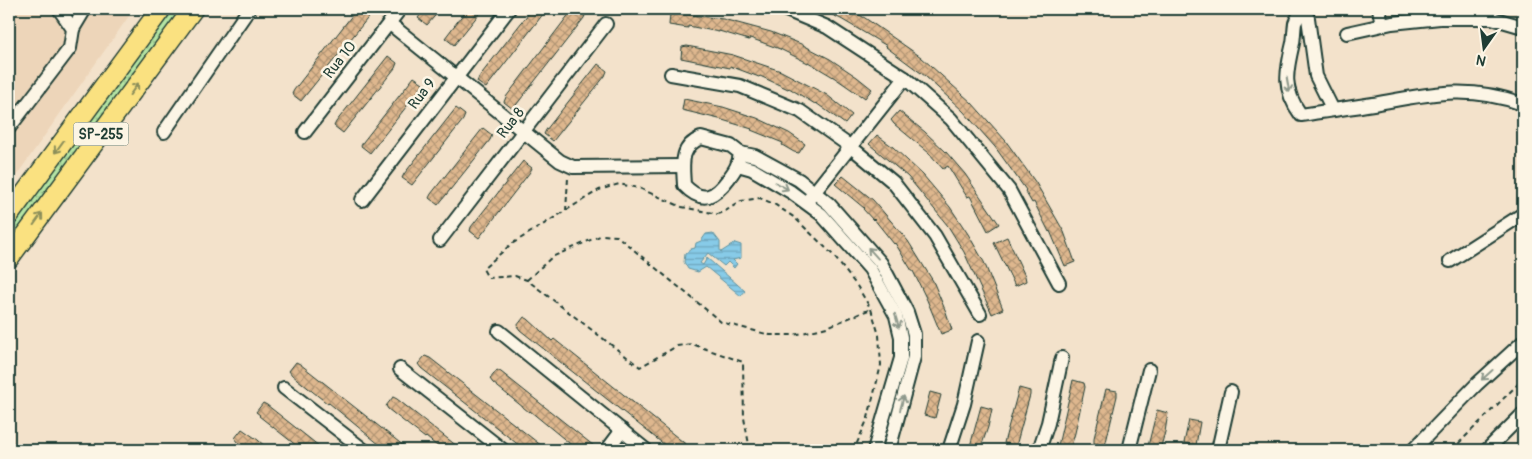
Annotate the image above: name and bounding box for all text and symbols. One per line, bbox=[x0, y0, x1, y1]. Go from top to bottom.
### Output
north arrow bbox=[1460, 22, 1510, 72]
street label: Rua 10 bbox=[319, 37, 361, 83]
text: N bbox=[1474, 51, 1488, 70]
street label: Rua 9 bbox=[404, 75, 440, 113]
one-way arrow bbox=[1283, 77, 1293, 93]
one-way arrow bbox=[129, 82, 139, 96]
street label: Rua 8 bbox=[493, 103, 529, 142]
road number: SP-255 bbox=[74, 122, 128, 146]
one-way arrow bbox=[54, 140, 64, 154]
one-way arrow bbox=[774, 182, 788, 192]
one-way arrow bbox=[33, 212, 43, 226]
one-way arrow bbox=[867, 247, 878, 260]
one-way arrow bbox=[892, 312, 902, 328]
one-way arrow bbox=[1481, 369, 1494, 381]
one-way arrow bbox=[898, 396, 907, 412]

